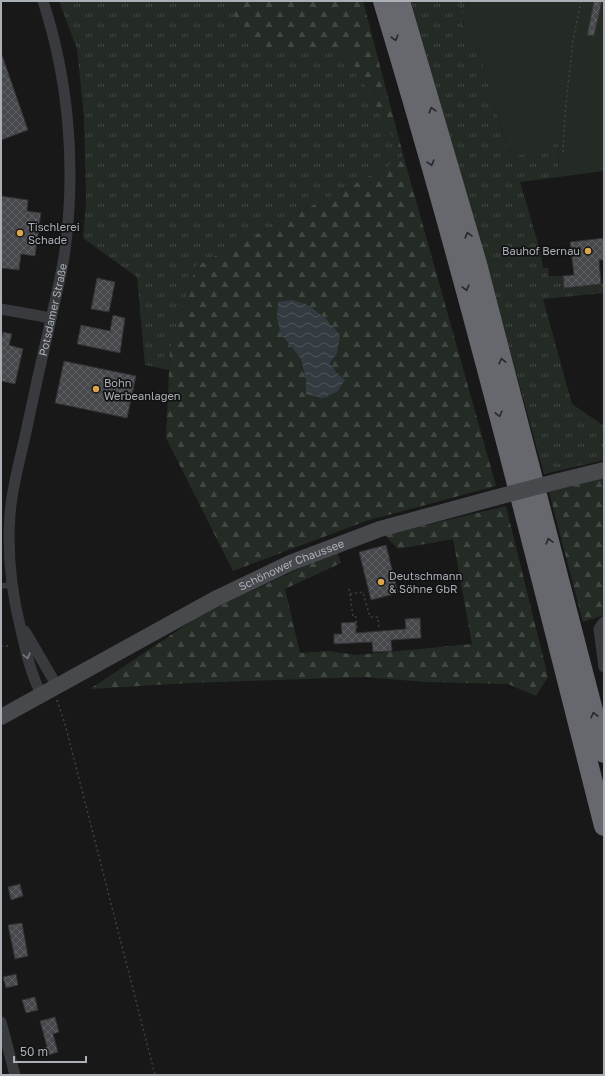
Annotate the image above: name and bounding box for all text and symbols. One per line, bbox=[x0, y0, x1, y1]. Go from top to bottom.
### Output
one-way arrow bbox=[390, 35, 399, 42]
one-way arrow bbox=[428, 107, 437, 114]
one-way arrow bbox=[426, 159, 435, 166]
place label: Tischlerei Schade bbox=[28, 220, 80, 246]
marker: Tischlerei Schade bbox=[15, 228, 25, 238]
one-way arrow bbox=[464, 232, 473, 239]
place label: Bauhof Bernau bbox=[502, 244, 580, 257]
marker: Bauhof Bernau bbox=[583, 246, 593, 256]
street label: Potsdamer Straße bbox=[36, 262, 69, 357]
one-way arrow bbox=[461, 285, 470, 292]
one-way arrow bbox=[498, 357, 507, 364]
place label: Bohn Werbeanlagen bbox=[104, 376, 181, 402]
marker: Bohn Werbeanlagen bbox=[91, 384, 101, 394]
one-way arrow bbox=[495, 411, 503, 417]
street label: Schönower Chaussee bbox=[236, 536, 346, 593]
one-way arrow bbox=[545, 537, 554, 544]
place label: Deutschmann & Söhne GbR bbox=[389, 569, 462, 595]
marker: Deutschmann & Söhne GbR bbox=[376, 577, 386, 587]
one-way arrow bbox=[23, 653, 31, 659]
one-way arrow bbox=[591, 712, 599, 718]
scale bar bbox=[14, 1038, 86, 1064]
text: 50 m bbox=[20, 1044, 48, 1059]

